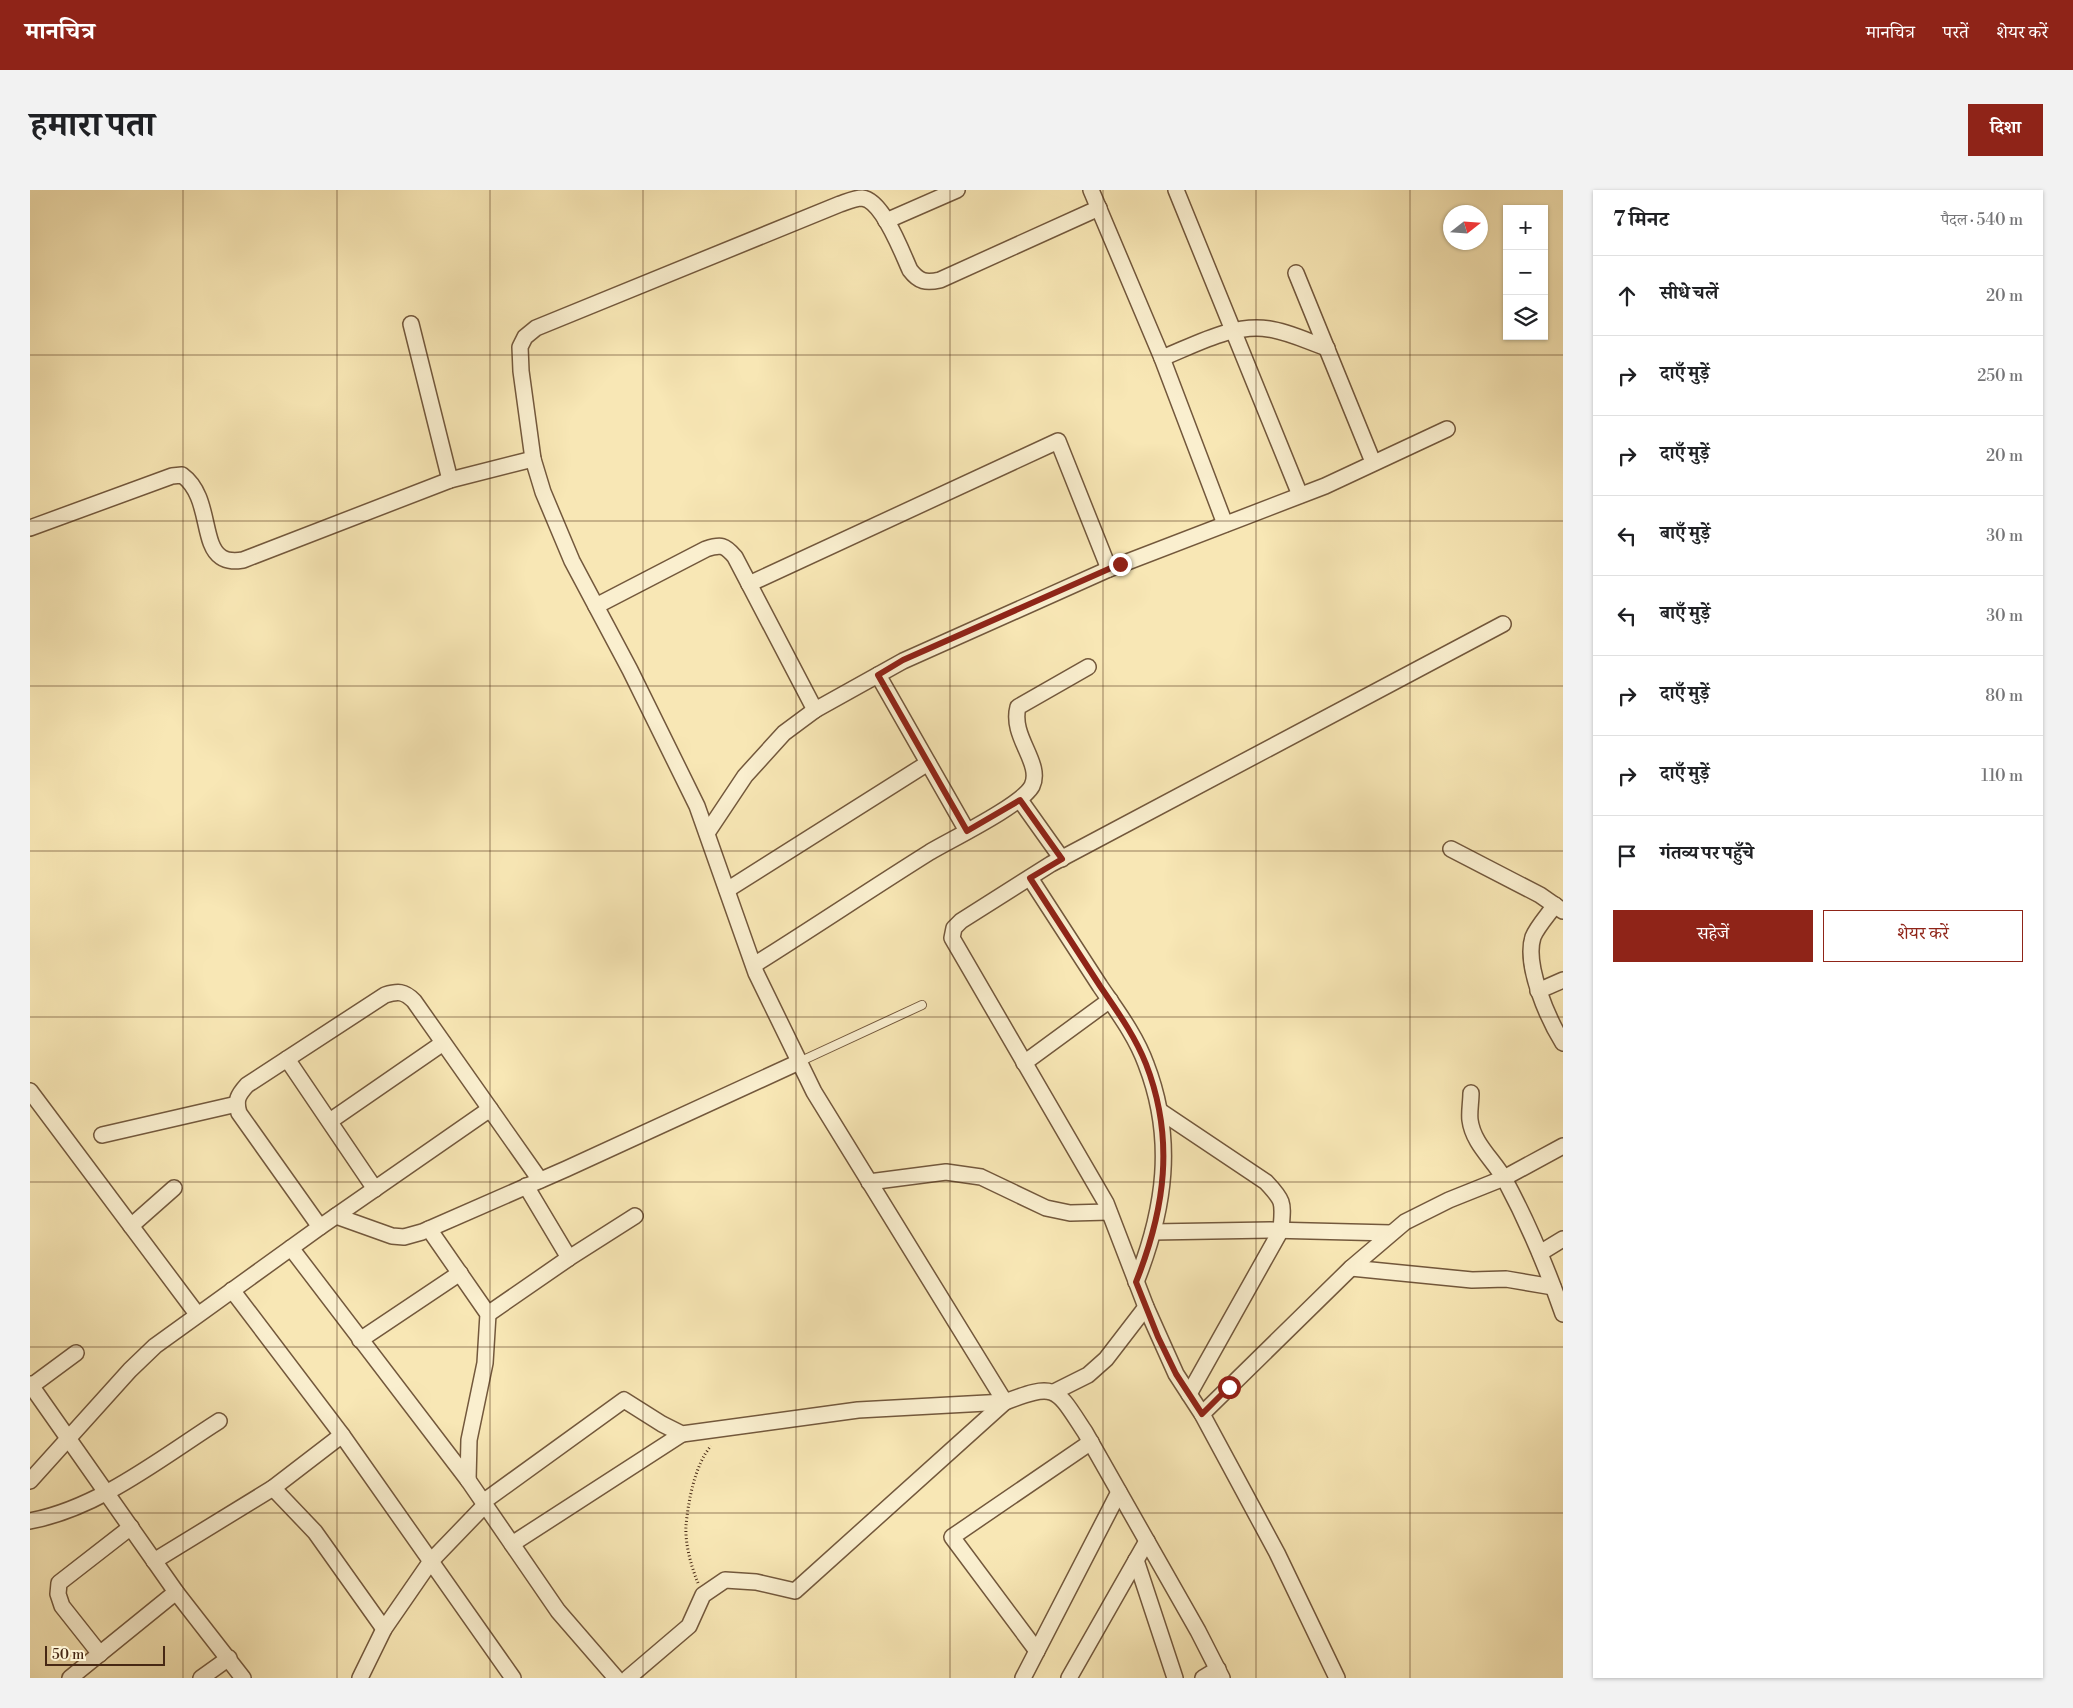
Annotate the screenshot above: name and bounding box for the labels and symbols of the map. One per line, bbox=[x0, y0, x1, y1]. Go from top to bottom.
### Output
north arrow bbox=[1443, 205, 1488, 250]
route end bbox=[1109, 553, 1132, 576]
route start bbox=[1218, 1376, 1241, 1399]
scale bar bbox=[45, 1643, 165, 1666]

